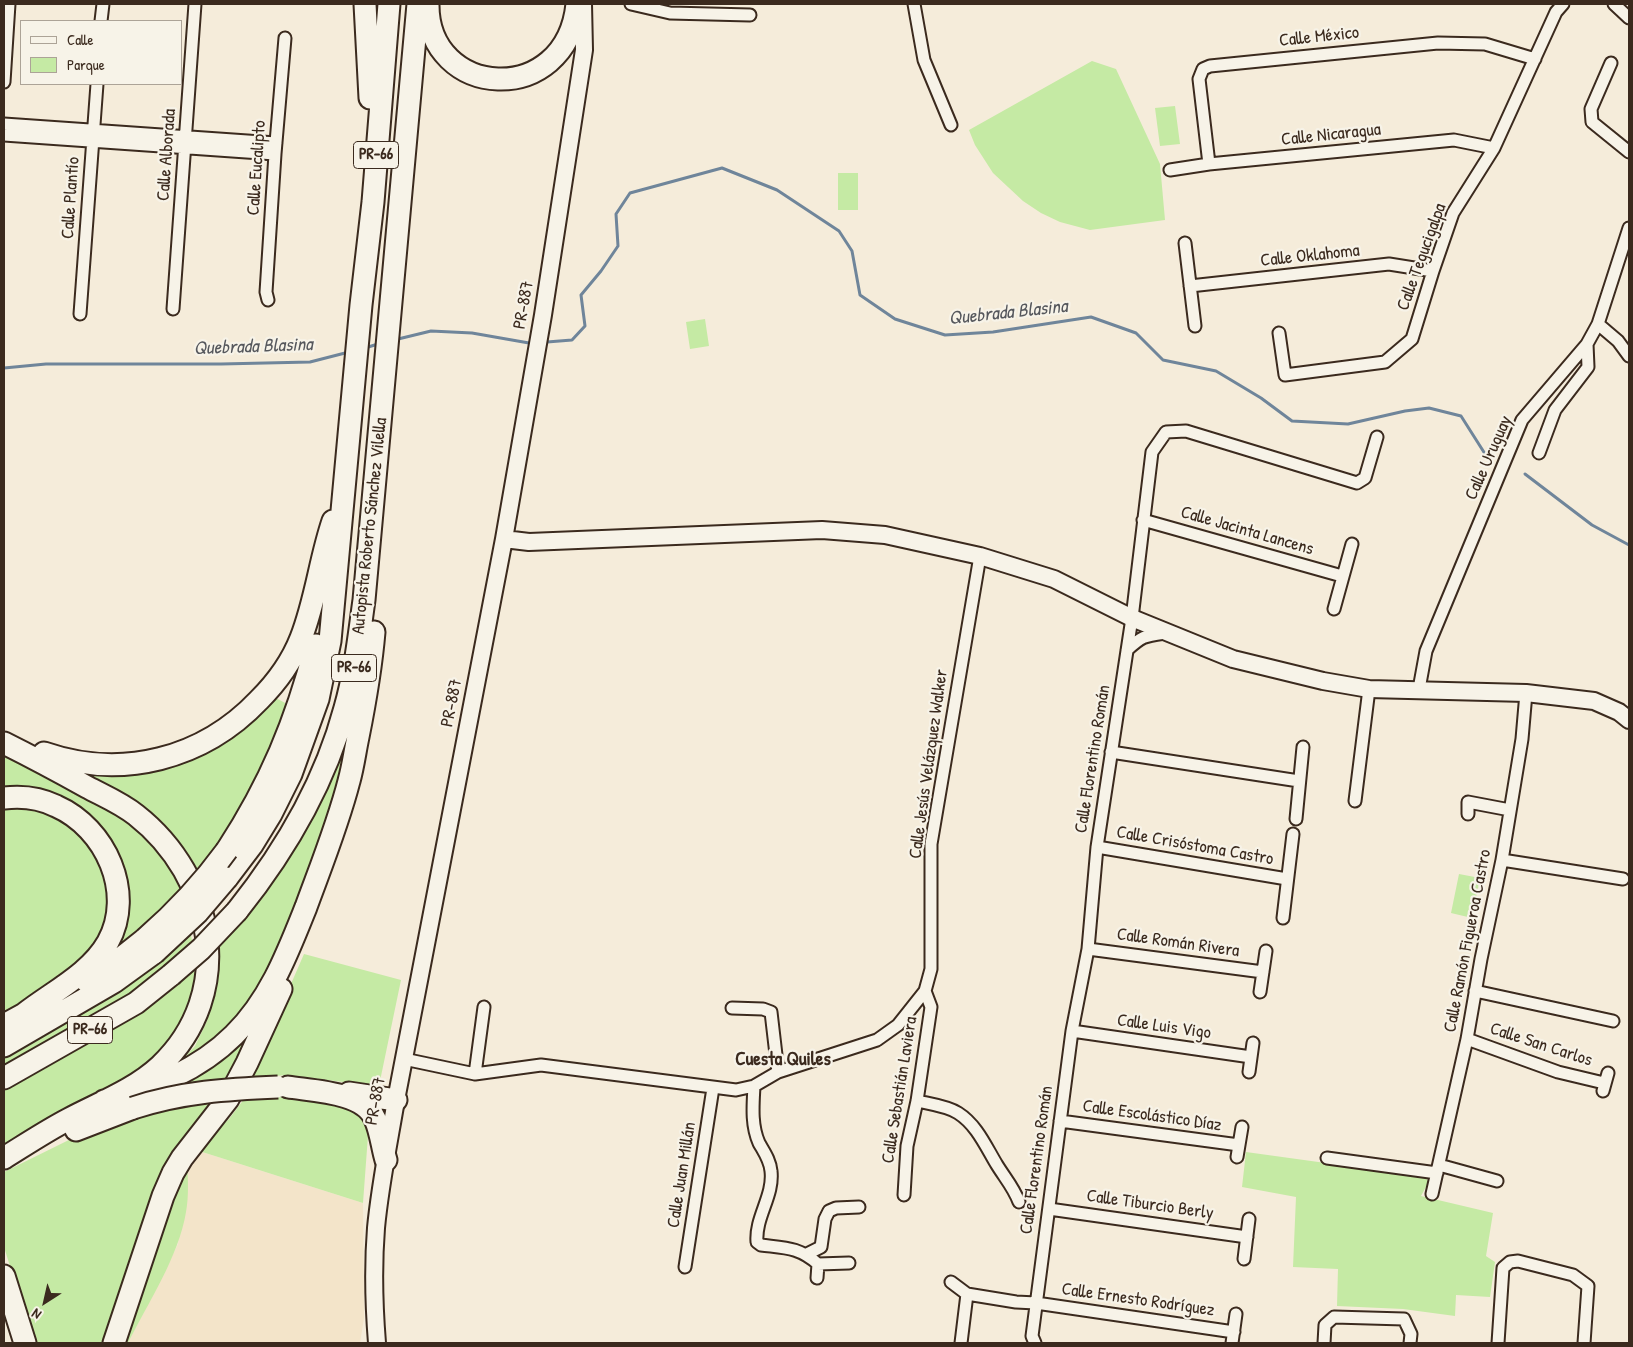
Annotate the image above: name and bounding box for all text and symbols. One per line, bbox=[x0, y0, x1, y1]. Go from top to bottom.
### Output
legend bbox=[20, 20, 182, 85]
street label: Calle México bbox=[1278, 22, 1360, 52]
text: Calle bbox=[67, 29, 94, 50]
text: Parque bbox=[67, 54, 105, 75]
street label: Calle Alborada bbox=[153, 108, 181, 202]
street label: Calle Nicaragua bbox=[1280, 119, 1382, 151]
street label: Calle Eucalipto bbox=[243, 120, 271, 216]
road number: PR-66 bbox=[354, 142, 398, 168]
street label: Calle Plantío bbox=[57, 156, 85, 240]
street label: Calle Tegucigalpa bbox=[1393, 200, 1451, 314]
street label: Calle Oklahoma bbox=[1259, 240, 1361, 272]
street label: PR-887 bbox=[509, 279, 539, 331]
water label: Quebrada Blasina bbox=[948, 295, 1068, 331]
water label: Quebrada Blasina bbox=[193, 334, 313, 360]
street label: Calle Uruguay bbox=[1461, 413, 1517, 503]
street label: Autopista Roberto Sánchez Vilella bbox=[348, 417, 392, 635]
street label: Calle Jacinta Lancens bbox=[1178, 502, 1316, 560]
road number: PR-66 bbox=[332, 654, 376, 681]
street label: Calle Jesús Velázquez Walker bbox=[905, 668, 953, 860]
street label: PR-887 bbox=[437, 677, 467, 729]
street label: Calle Florentino Román bbox=[1071, 683, 1115, 835]
street label: Calle Crisóstoma Castro bbox=[1115, 822, 1275, 870]
street label: Calle Ramón Figueroa Castro bbox=[1440, 848, 1496, 1034]
street label: Calle Román Rivera bbox=[1115, 924, 1241, 962]
street label: Calle Luis Vigo bbox=[1116, 1010, 1212, 1044]
street label: Calle Sebastián Laviera bbox=[878, 1015, 922, 1165]
road number: PR-66 bbox=[68, 1016, 112, 1044]
street label: Calle San Carlos bbox=[1487, 1018, 1595, 1072]
district label: Cuesta Quiles bbox=[735, 1049, 831, 1071]
street label: PR-887 bbox=[361, 1075, 391, 1127]
street label: Calle Florentino Román bbox=[1016, 1084, 1058, 1236]
street label: Calle Escolástico Díaz bbox=[1081, 1096, 1223, 1136]
street label: Calle Juan Millán bbox=[663, 1121, 701, 1229]
street label: Calle Tiburcio Berly bbox=[1085, 1185, 1215, 1225]
north arrow bbox=[20, 1277, 70, 1327]
street label: Calle Ernesto Rodríguez bbox=[1060, 1279, 1216, 1321]
text: N bbox=[28, 1305, 45, 1325]

